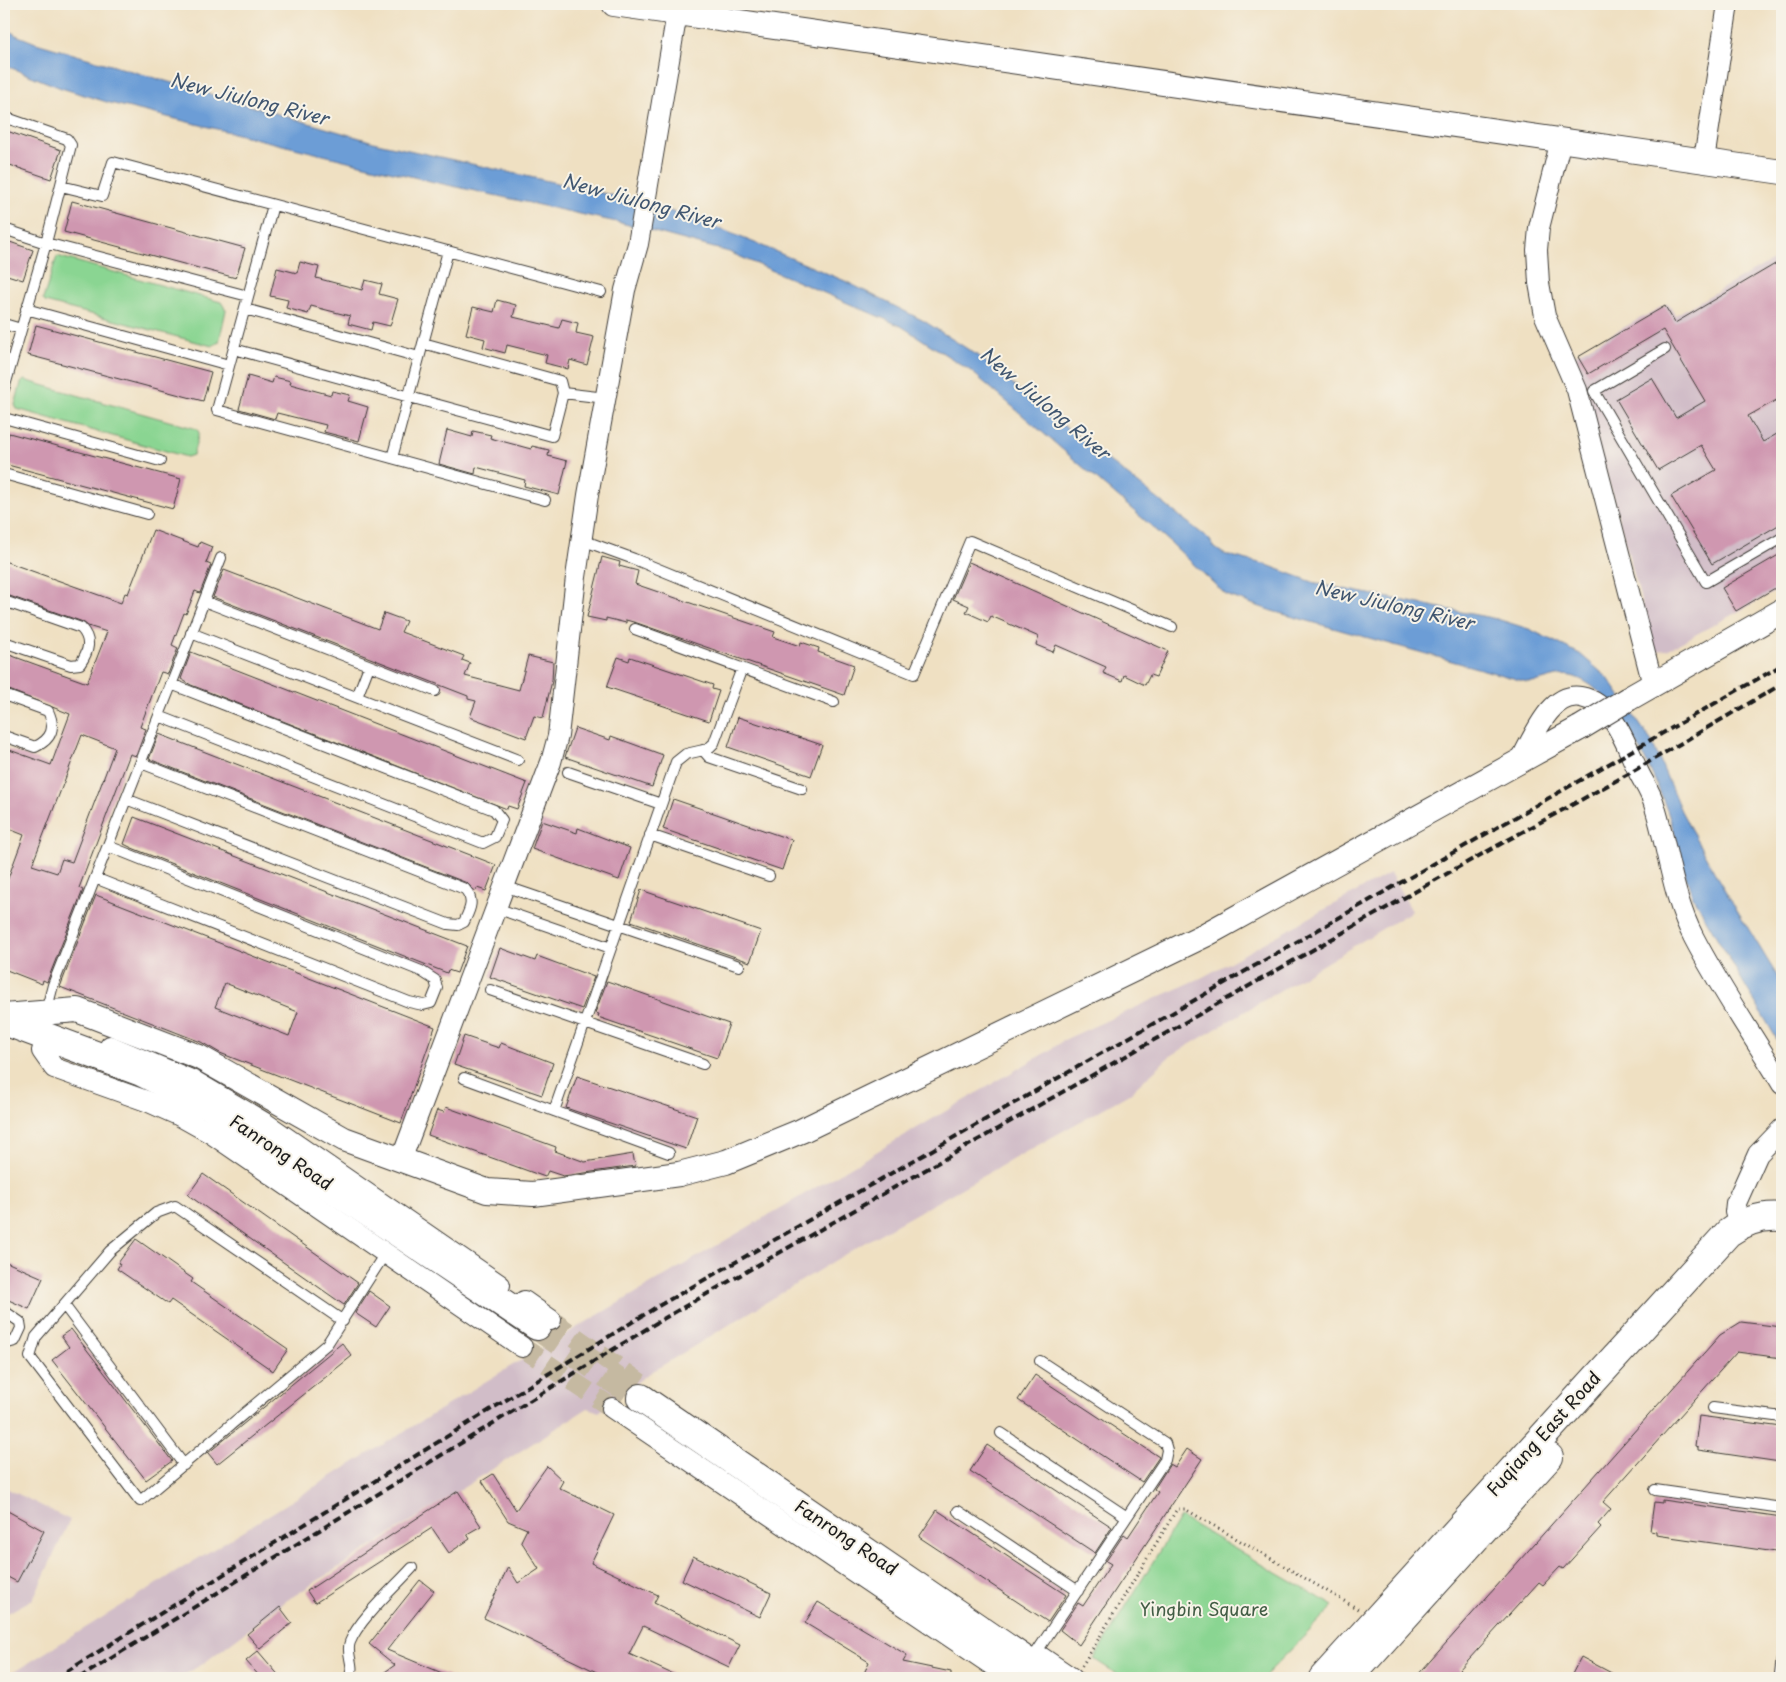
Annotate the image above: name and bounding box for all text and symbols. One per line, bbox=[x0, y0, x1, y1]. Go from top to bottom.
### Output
water label: New Jiulong River bbox=[167, 65, 334, 132]
water label: New Jiulong River bbox=[559, 165, 726, 235]
water label: New Jiulong River bbox=[974, 339, 1119, 467]
water label: New Jiulong River bbox=[1312, 572, 1479, 636]
street label: Fanrong Road bbox=[225, 1107, 339, 1196]
street label: Fuqiang East Road bbox=[1479, 1365, 1606, 1501]
street label: Fanrong Road bbox=[790, 1492, 904, 1581]
park label: Yingbin Square bbox=[1140, 1595, 1268, 1622]

